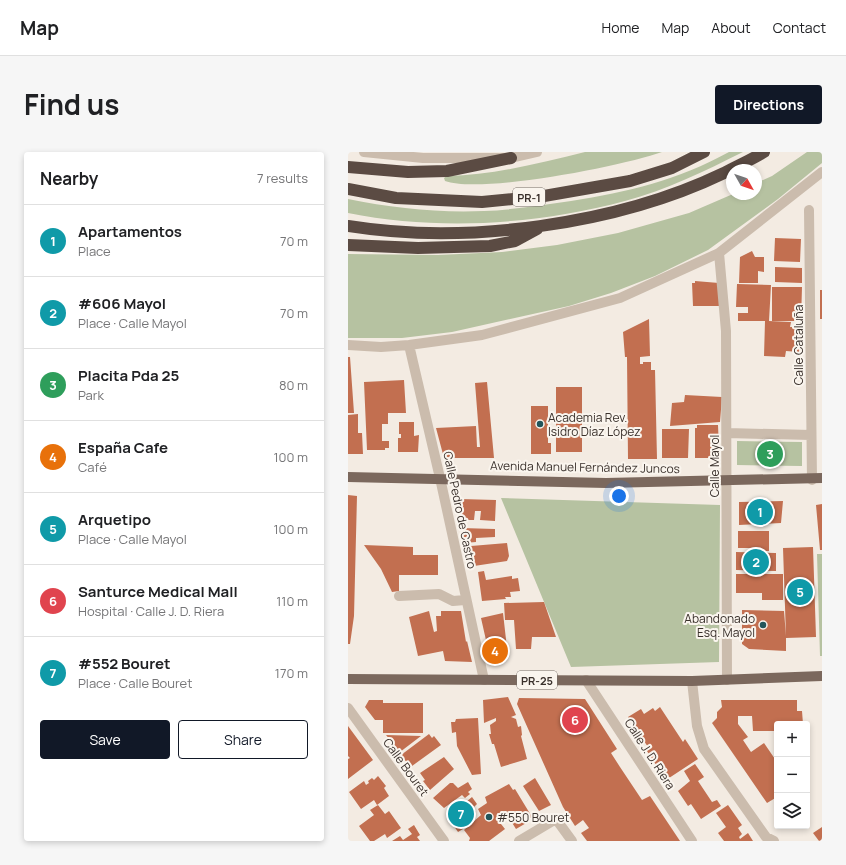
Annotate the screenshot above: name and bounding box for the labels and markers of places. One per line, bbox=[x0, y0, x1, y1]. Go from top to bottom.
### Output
place label: Academia Rev. Isidro Díaz López bbox=[548, 409, 641, 440]
marker: Academia Rev. Isidro Díaz López bbox=[535, 419, 545, 429]
pin: 3 bbox=[757, 439, 783, 469]
pin: 1 bbox=[747, 497, 773, 527]
pin: 2 bbox=[743, 547, 769, 577]
pin: 5 bbox=[787, 577, 813, 607]
place label: Abandonado Esq. Mayol bbox=[684, 610, 755, 641]
marker: Abandonado Esq. Mayol bbox=[758, 620, 768, 630]
pin: 4 bbox=[482, 636, 508, 666]
pin: 6 bbox=[562, 705, 588, 735]
pin: 7 bbox=[448, 799, 474, 829]
place label: #550 Bouret bbox=[497, 809, 569, 826]
marker: #550 Bouret bbox=[484, 812, 494, 822]

